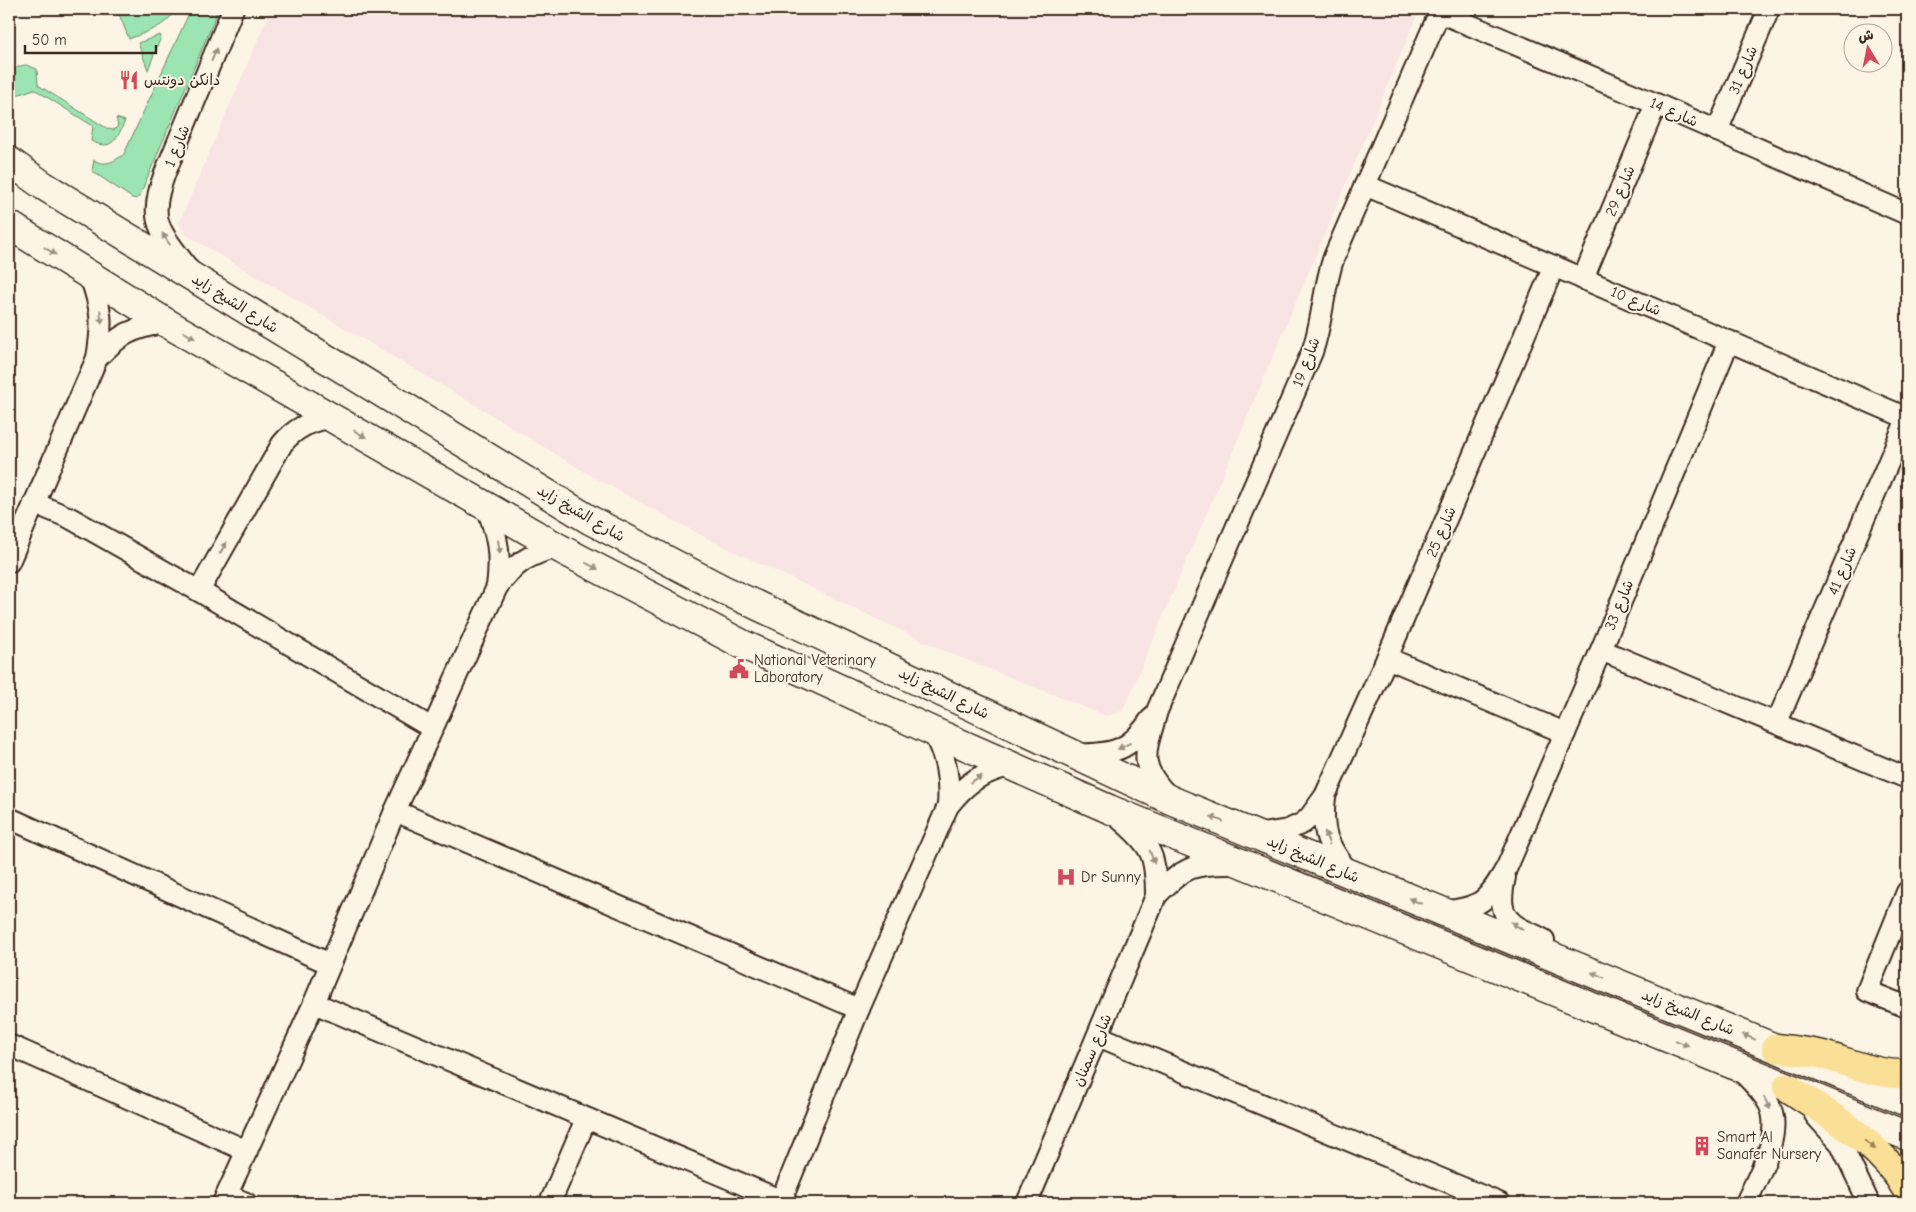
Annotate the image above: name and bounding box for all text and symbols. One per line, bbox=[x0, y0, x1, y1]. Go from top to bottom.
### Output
scale bar bbox=[25, 22, 156, 54]
north arrow bbox=[1844, 22, 1894, 72]
text: ش bbox=[1857, 26, 1875, 45]
text: 50 m bbox=[32, 31, 67, 49]
street label: شارع 31 bbox=[1725, 43, 1762, 97]
one-way arrow bbox=[211, 48, 219, 62]
restaurant icon: دانكن دونتس bbox=[118, 69, 140, 91]
place label: دانكن دونتس bbox=[144, 71, 220, 89]
street label: شارع 14 bbox=[1647, 93, 1701, 131]
street label: شارع 1 bbox=[161, 122, 194, 170]
street label: شارع 29 bbox=[1601, 163, 1640, 219]
one-way arrow bbox=[162, 232, 171, 245]
one-way arrow bbox=[43, 246, 57, 256]
street label: شارع الشيخ زايد bbox=[188, 269, 282, 338]
street label: شارع 10 bbox=[1608, 282, 1664, 320]
one-way arrow bbox=[97, 309, 105, 325]
one-way arrow bbox=[182, 331, 195, 340]
street label: شارع 19 bbox=[1288, 335, 1325, 390]
one-way arrow bbox=[352, 430, 367, 438]
street label: شارع الشيخ زايد bbox=[533, 481, 628, 546]
street label: شارع 25 bbox=[1422, 504, 1461, 561]
one-way arrow bbox=[495, 539, 503, 555]
one-way arrow bbox=[219, 542, 228, 555]
street label: شارع 41 bbox=[1824, 544, 1861, 598]
one-way arrow bbox=[585, 562, 600, 570]
street label: شارع 33 bbox=[1601, 577, 1638, 633]
place label: National Veterinary Laboratory bbox=[754, 651, 876, 686]
public building icon: National Veterinary Laboratory bbox=[728, 658, 750, 680]
street label: شارع الشيخ زايد bbox=[895, 663, 992, 724]
one-way arrow bbox=[1117, 742, 1131, 750]
one-way arrow bbox=[969, 774, 982, 783]
one-way arrow bbox=[1209, 815, 1224, 823]
one-way arrow bbox=[1323, 830, 1331, 845]
street label: شارع الشيخ زايد bbox=[1264, 831, 1362, 887]
one-way arrow bbox=[1148, 850, 1156, 865]
hospital icon: Dr Sunny bbox=[1055, 866, 1077, 888]
place label: Dr Sunny bbox=[1081, 868, 1141, 886]
one-way arrow bbox=[1408, 897, 1422, 905]
one-way arrow bbox=[1510, 921, 1524, 930]
one-way arrow bbox=[1591, 971, 1606, 978]
street label: شارع الشيخ زايد bbox=[1639, 985, 1737, 1040]
street label: شارع سمنان bbox=[1069, 1011, 1116, 1089]
one-way arrow bbox=[1741, 1033, 1756, 1041]
one-way arrow bbox=[1675, 1039, 1690, 1047]
one-way arrow bbox=[1763, 1096, 1771, 1110]
place label: Smart Al Sanafer Nursery bbox=[1717, 1128, 1822, 1163]
building icon: Smart Al Sanafer Nursery bbox=[1691, 1135, 1713, 1157]
one-way arrow bbox=[1863, 1139, 1875, 1151]

